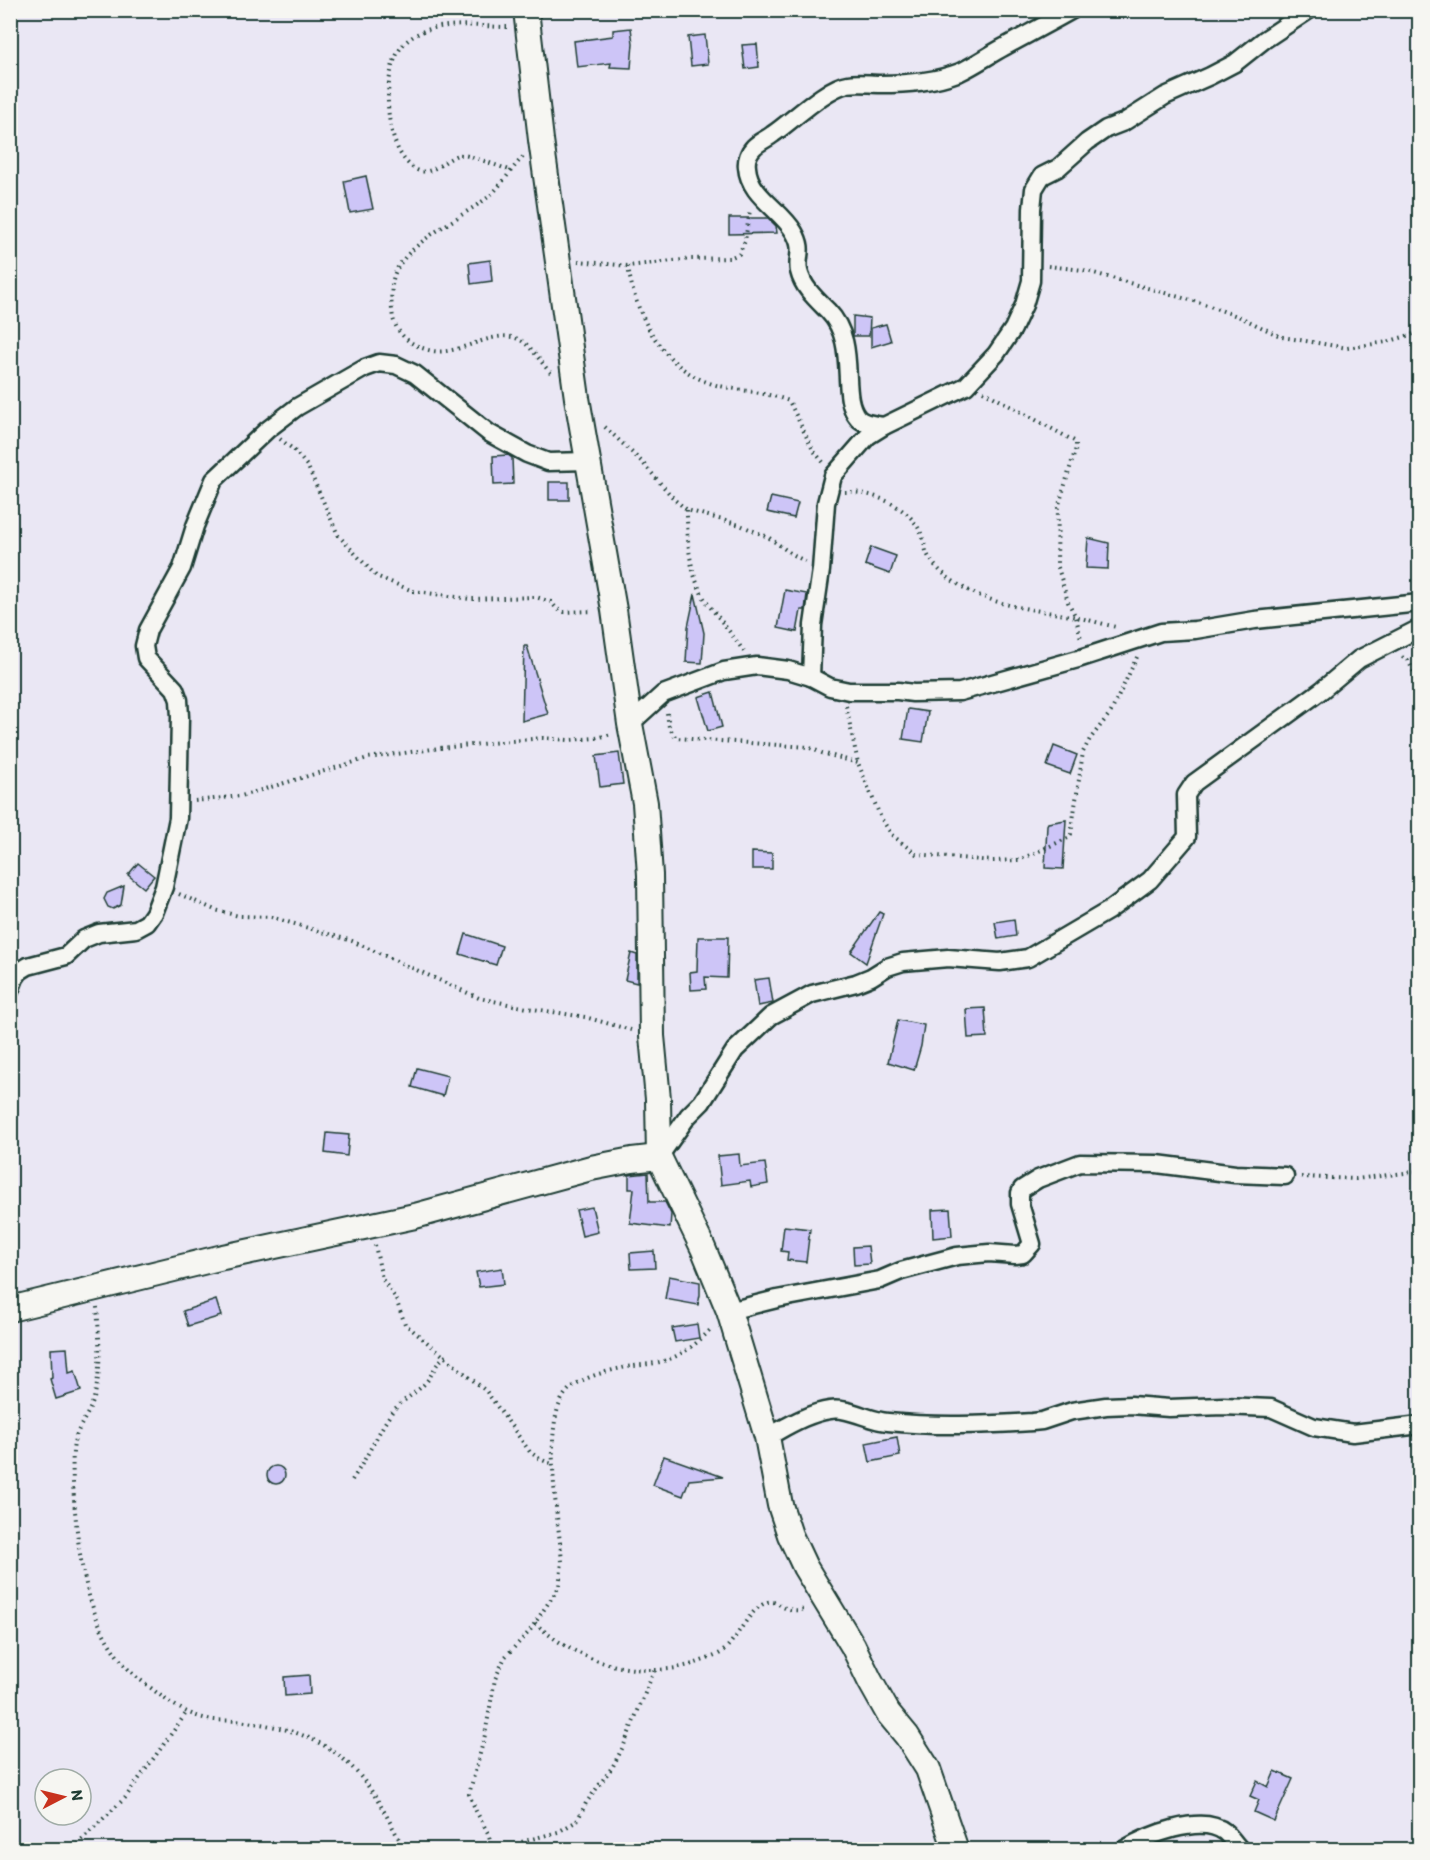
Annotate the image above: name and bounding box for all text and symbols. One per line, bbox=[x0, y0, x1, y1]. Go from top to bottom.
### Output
north arrow bbox=[33, 1767, 93, 1827]
text: N bbox=[67, 1789, 87, 1802]

